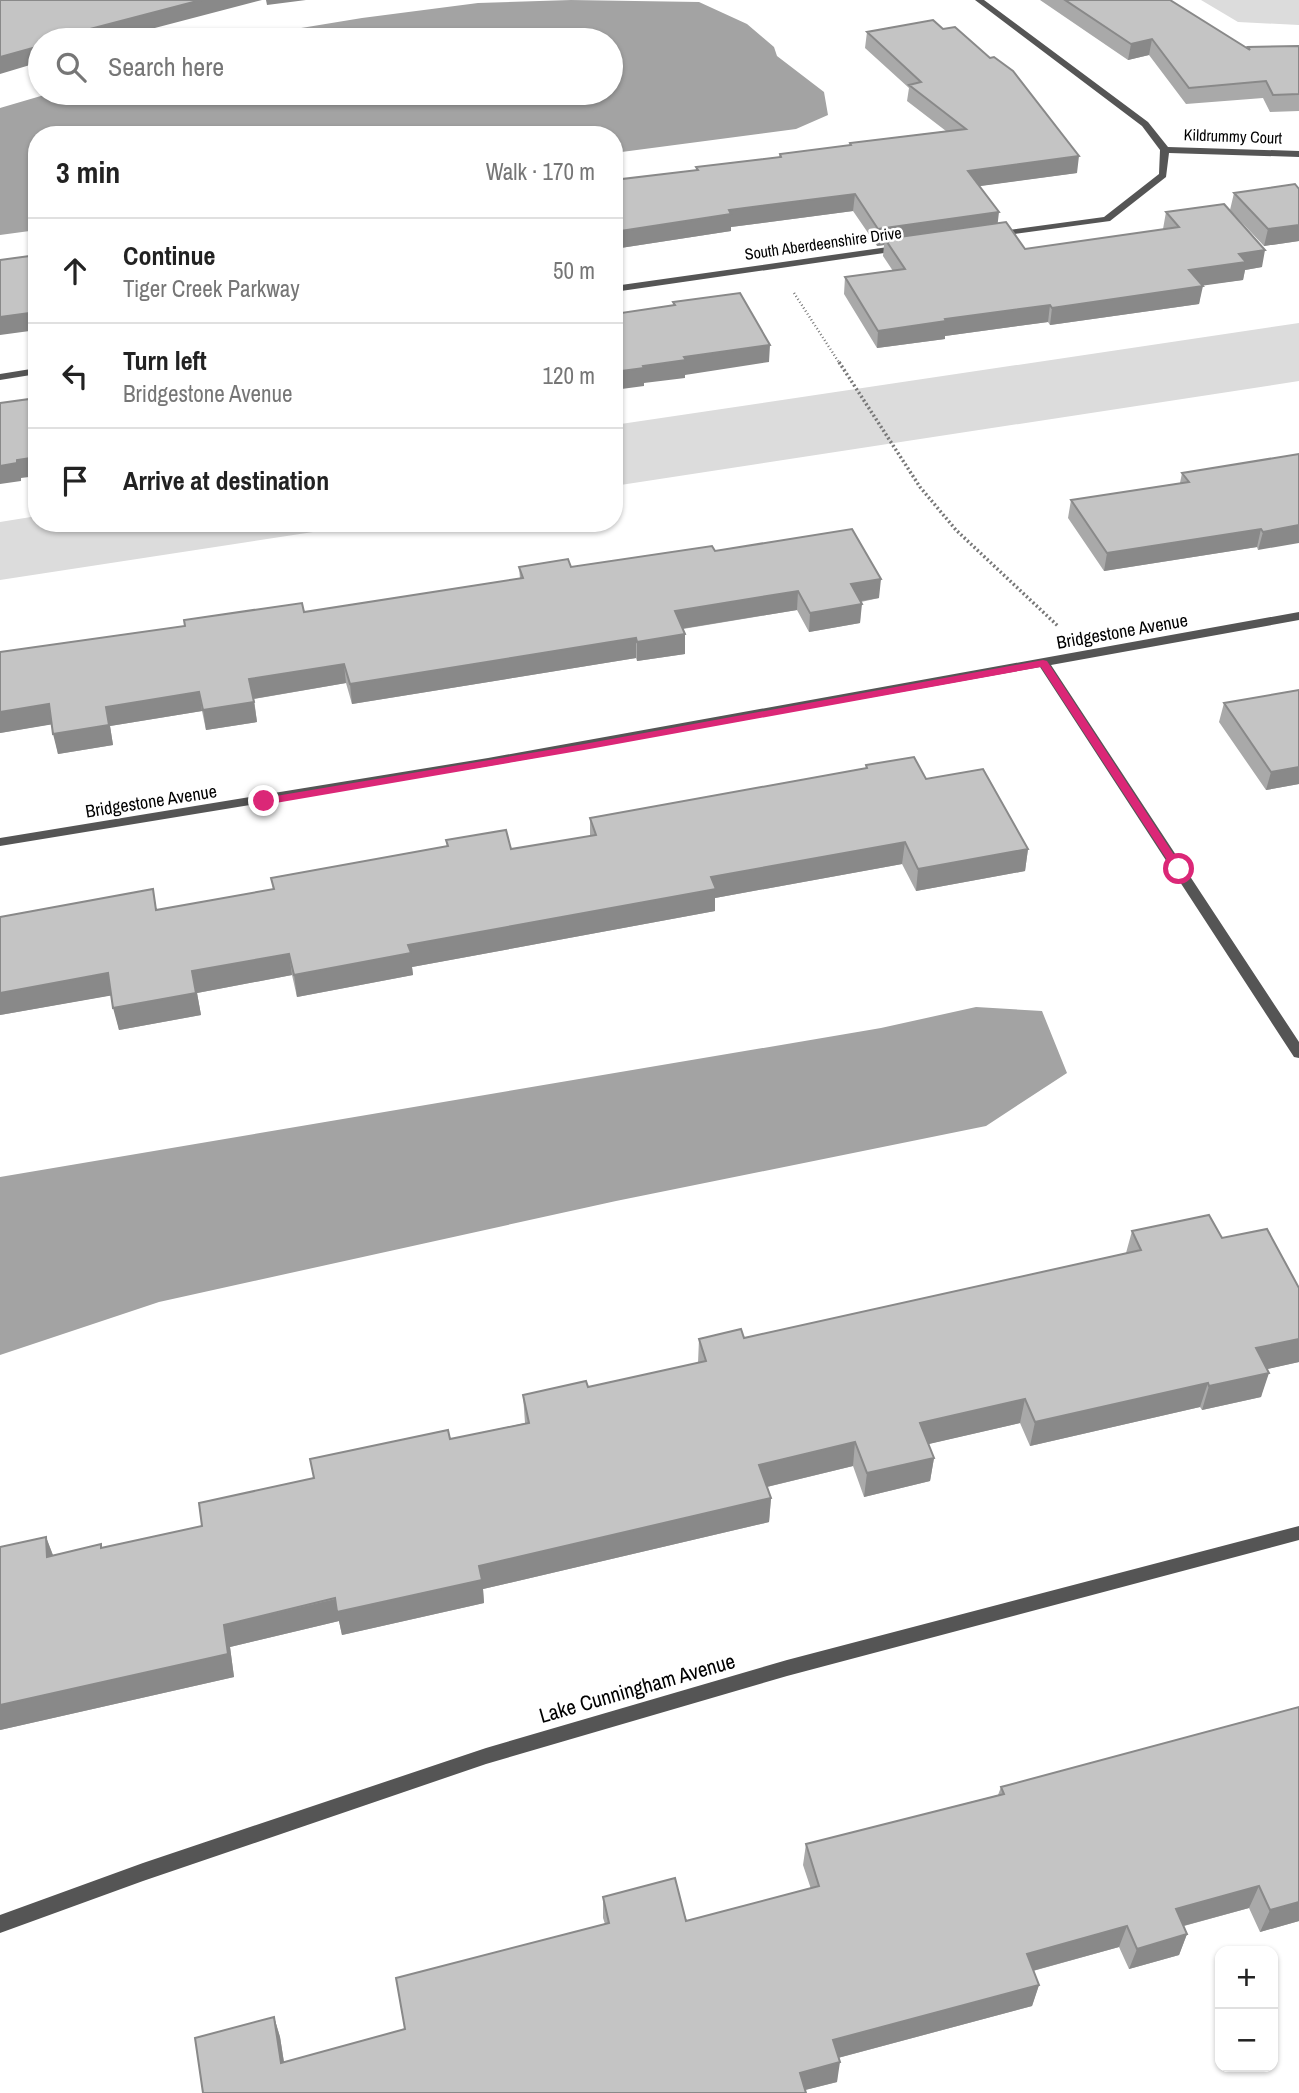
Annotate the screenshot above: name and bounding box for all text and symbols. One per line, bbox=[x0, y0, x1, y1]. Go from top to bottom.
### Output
search box bbox=[28, 28, 623, 105]
icon: search bbox=[52, 48, 90, 86]
text: Search here bbox=[108, 49, 224, 84]
street label: Kildrummy Court bbox=[1183, 123, 1283, 149]
text: 3 min bbox=[56, 152, 120, 192]
text: Walk · 170 m bbox=[486, 156, 595, 187]
street label: South Aberdeenshire Drive bbox=[743, 221, 903, 265]
text: Continue bbox=[123, 238, 215, 273]
icon: ahead bbox=[56, 252, 94, 290]
text: 50 m bbox=[553, 255, 595, 286]
text: Tiger Creek Parkway bbox=[123, 273, 300, 304]
text: Turn left bbox=[123, 343, 207, 378]
icon: left bbox=[56, 357, 94, 395]
text: 120 m bbox=[543, 360, 595, 391]
text: Bridgestone Avenue bbox=[123, 378, 293, 409]
icon: arrive bbox=[56, 462, 94, 500]
text: Arrive at destination bbox=[123, 463, 329, 498]
street label: Bridgestone Avenue bbox=[1054, 607, 1190, 655]
street label: Bridgestone Avenue bbox=[84, 778, 218, 824]
route end bbox=[248, 785, 279, 816]
route start bbox=[1163, 853, 1194, 884]
street label: Lake Cunningham Avenue bbox=[536, 1646, 738, 1730]
map controls bbox=[1215, 1946, 1278, 2072]
button: + bbox=[1215, 1946, 1278, 2009]
button: − bbox=[1215, 2009, 1278, 2072]

